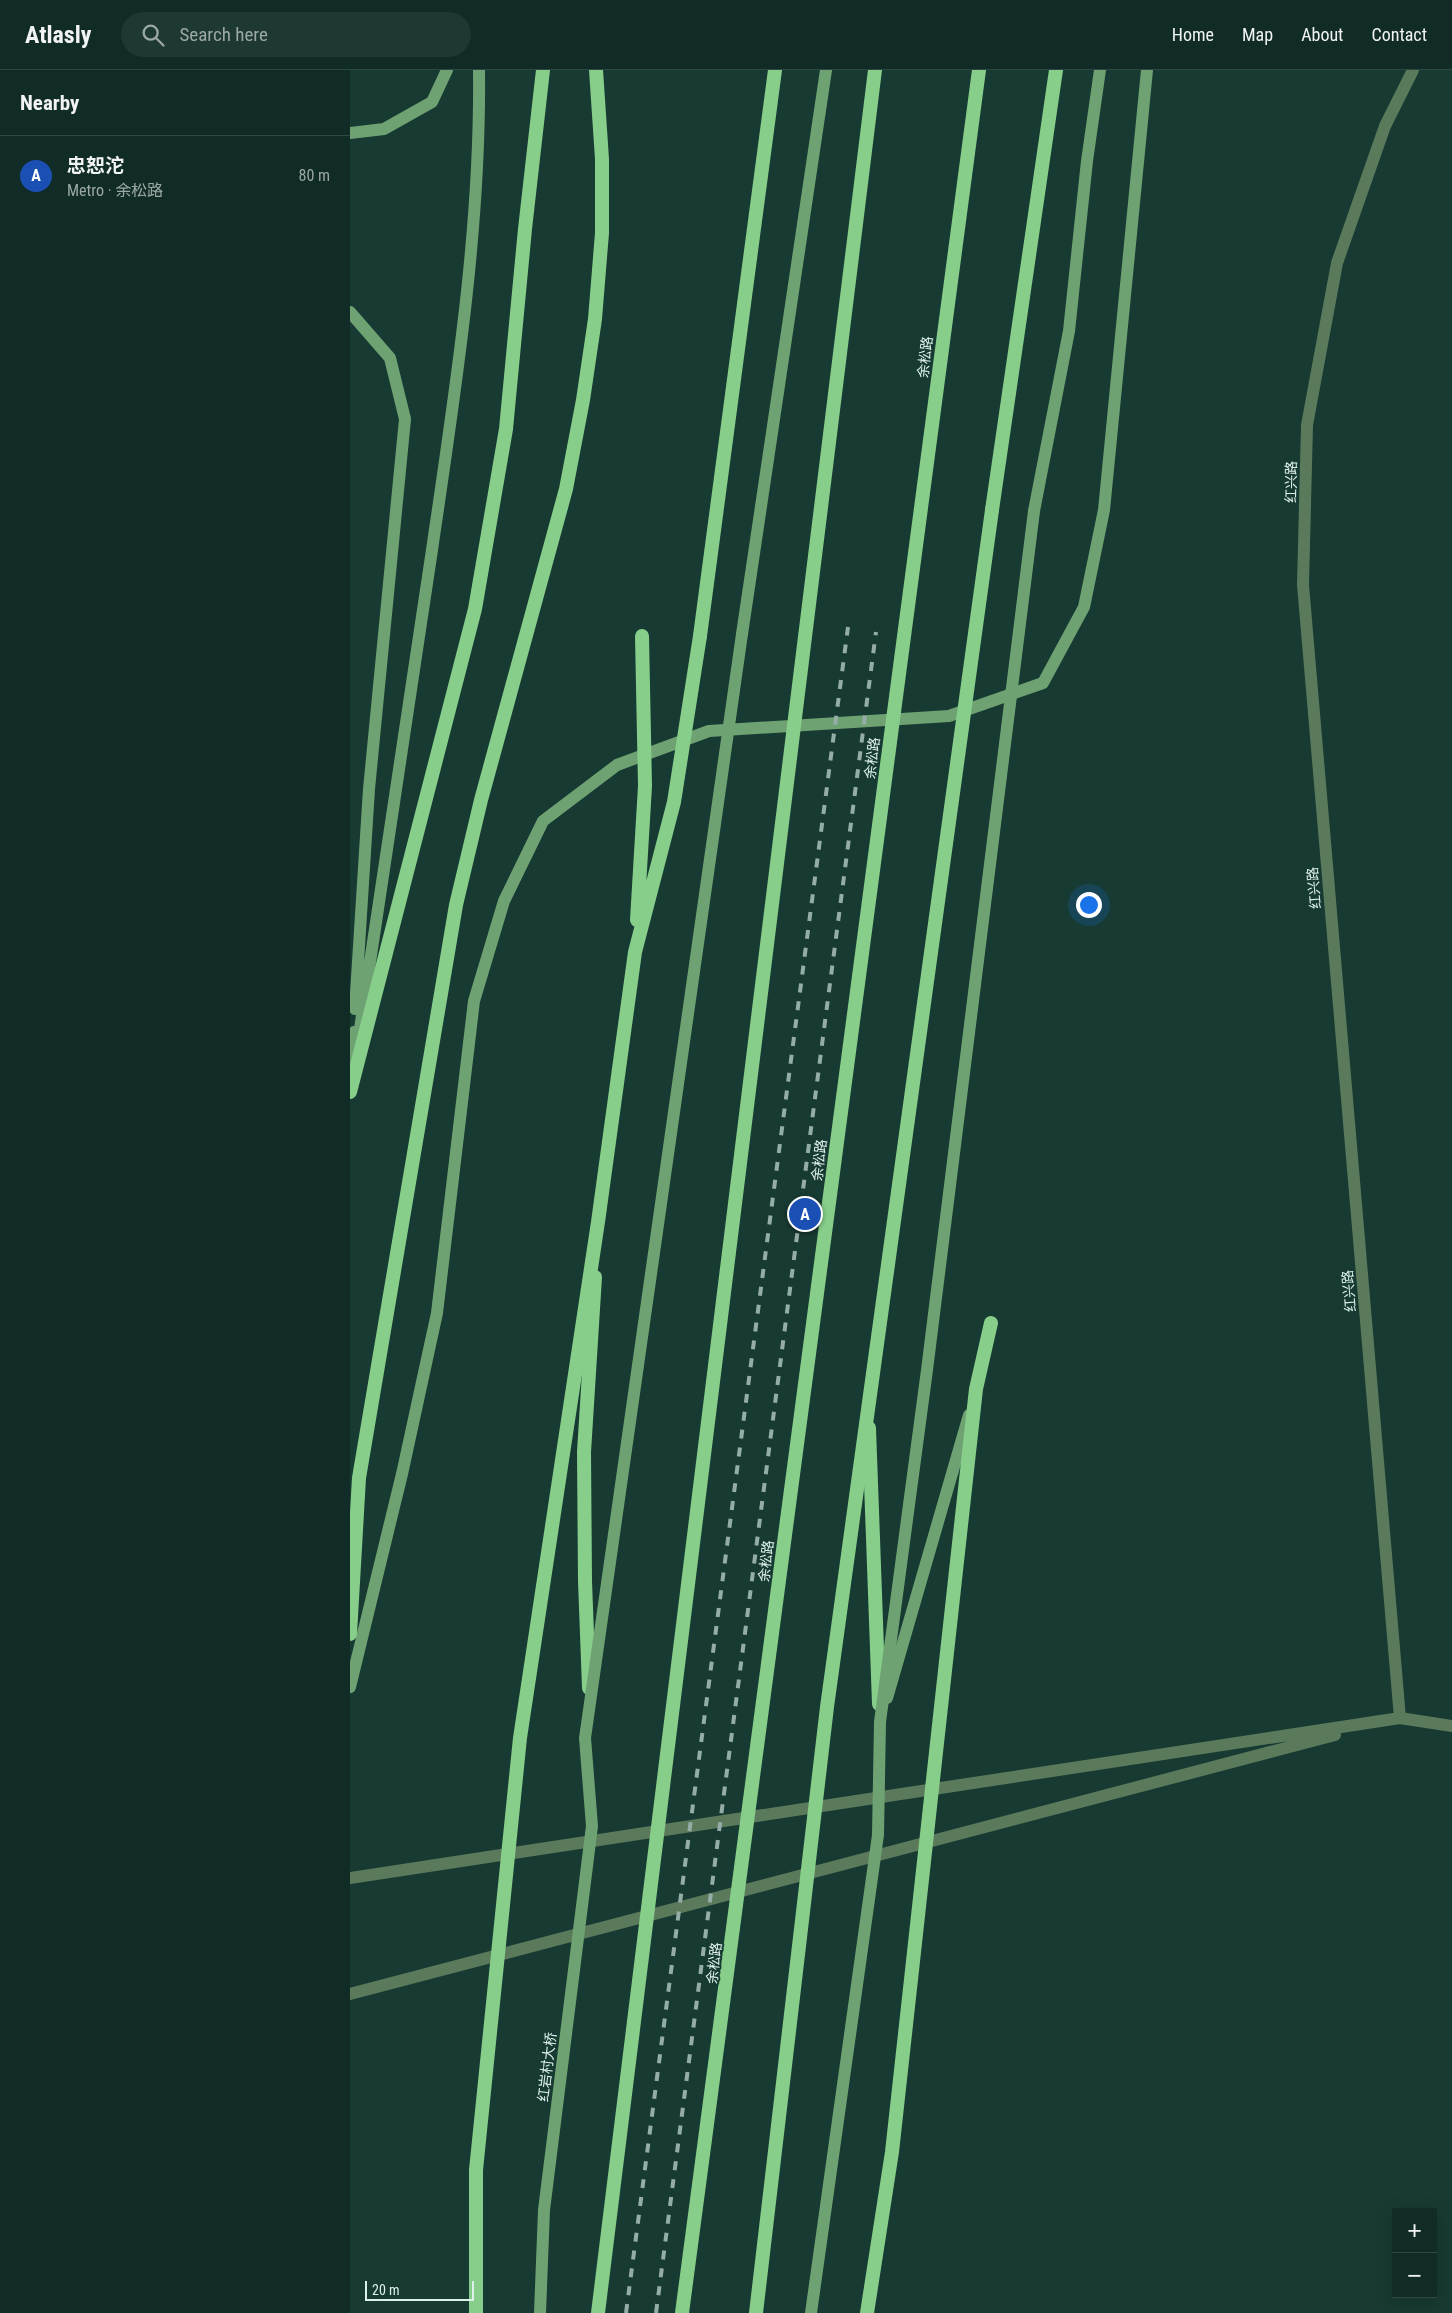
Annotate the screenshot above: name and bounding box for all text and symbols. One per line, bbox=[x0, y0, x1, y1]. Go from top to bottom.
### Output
search box bbox=[121, 12, 471, 57]
text: Atlasly bbox=[25, 21, 91, 49]
icon: search bbox=[139, 21, 167, 49]
text: Search here bbox=[179, 23, 268, 46]
text: Home bbox=[1172, 24, 1214, 45]
text: Map bbox=[1242, 24, 1273, 45]
text: About bbox=[1301, 24, 1343, 45]
text: Contact bbox=[1371, 24, 1427, 45]
text: Nearby bbox=[20, 91, 79, 115]
text: 忠恕沱 bbox=[67, 154, 124, 177]
text: A bbox=[31, 166, 41, 185]
text: 80 m bbox=[298, 166, 330, 185]
text: Metro · 余松路 bbox=[67, 181, 163, 200]
street label: 余松路 bbox=[915, 335, 935, 379]
street label: 红兴路 bbox=[1283, 461, 1299, 503]
street label: 余松路 bbox=[862, 736, 882, 780]
street label: 红兴路 bbox=[1304, 866, 1324, 910]
your location bbox=[1076, 892, 1102, 918]
street label: 余松路 bbox=[809, 1138, 829, 1182]
pin: A bbox=[789, 1195, 821, 1233]
street label: 红兴路 bbox=[1339, 1269, 1359, 1313]
street label: 余松路 bbox=[756, 1539, 776, 1583]
street label: 余松路 bbox=[704, 1941, 724, 1985]
street label: 红岩村大桥 bbox=[535, 2031, 559, 2103]
map controls bbox=[1392, 2208, 1437, 2298]
button: + bbox=[1392, 2208, 1437, 2253]
button: − bbox=[1392, 2253, 1437, 2298]
scale bar bbox=[365, 2278, 474, 2301]
text: 20 m bbox=[372, 2282, 400, 2298]

